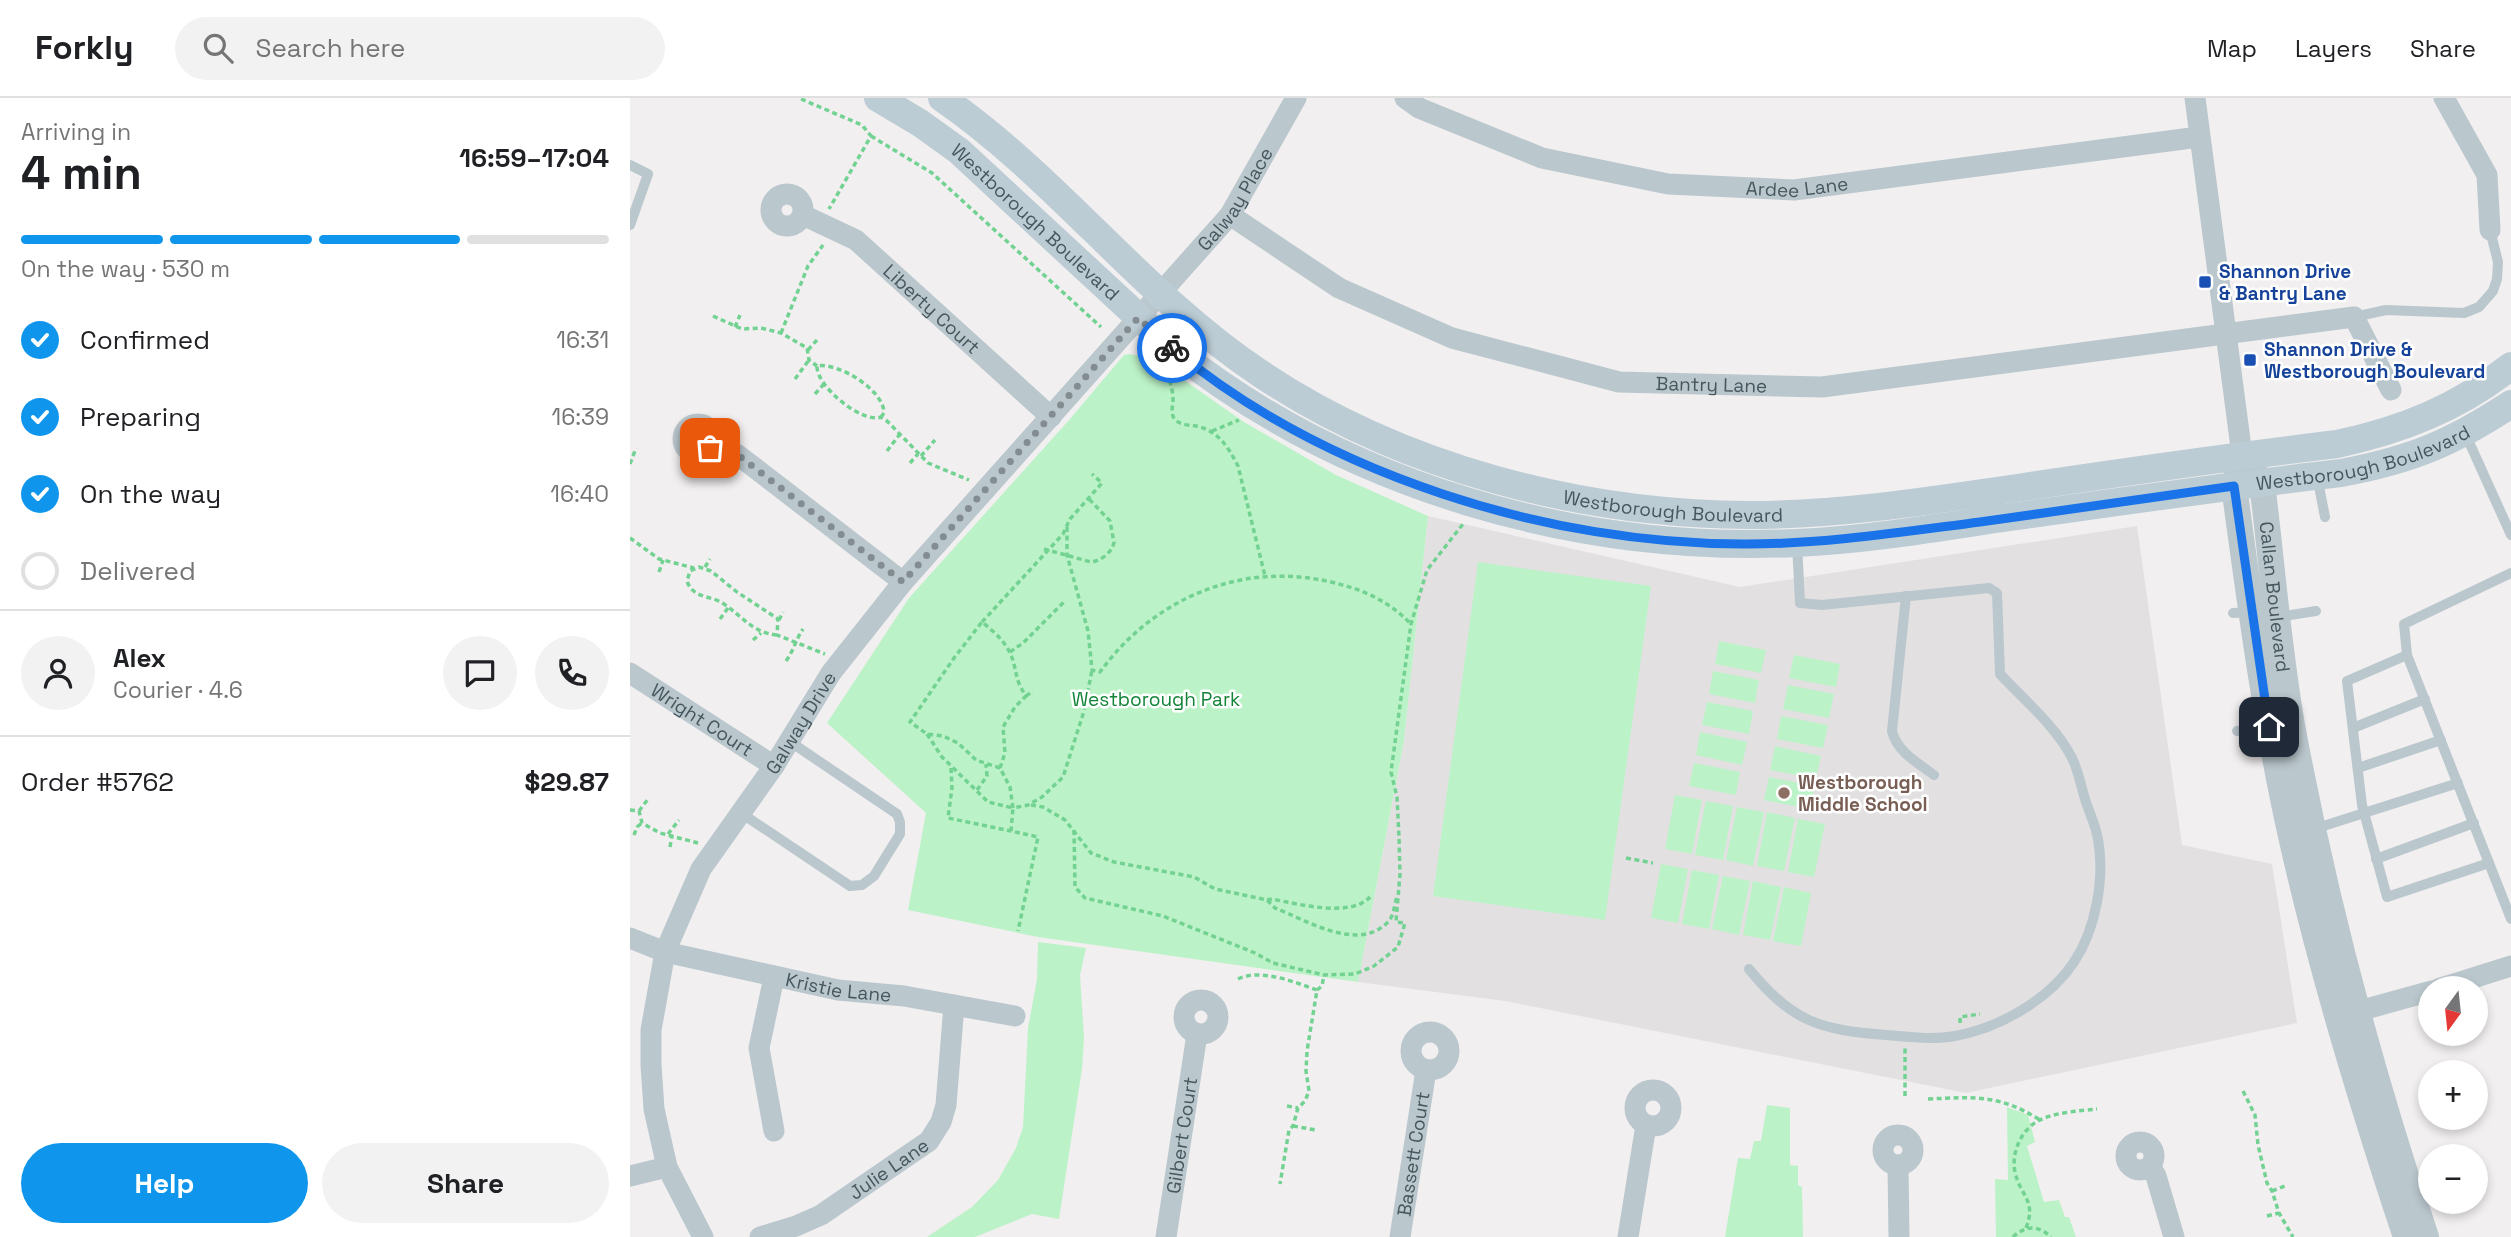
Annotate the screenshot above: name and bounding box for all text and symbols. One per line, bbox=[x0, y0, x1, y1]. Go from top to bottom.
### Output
search box bbox=[175, 17, 665, 80]
text: Forkly bbox=[35, 27, 133, 69]
icon: search bbox=[199, 29, 237, 67]
text: Search here bbox=[255, 31, 405, 65]
text: Map bbox=[2207, 33, 2257, 64]
text: Layers bbox=[2295, 33, 2372, 64]
text: Share bbox=[2410, 33, 2476, 64]
text: Arriving in bbox=[21, 117, 131, 147]
street label: Westborough Boulevard bbox=[946, 138, 1125, 306]
text: 16:59–17:04 bbox=[459, 141, 609, 175]
street label: Galway Place bbox=[1192, 143, 1279, 256]
text: 4 min bbox=[21, 144, 142, 202]
street label: Ardee Lane bbox=[1745, 171, 1850, 203]
text: On the way · 530 m bbox=[21, 254, 230, 284]
street label: Liberty Court bbox=[878, 259, 985, 360]
place label: Shannon Drive & Bantry Lane bbox=[2219, 259, 2351, 306]
marker: Shannon Drive & Bantry Lane bbox=[2197, 274, 2213, 290]
courier bbox=[1137, 313, 1207, 383]
icon: check bbox=[21, 321, 59, 359]
text: Confirmed bbox=[80, 323, 210, 357]
text: 16:31 bbox=[556, 325, 609, 355]
icon: bike bbox=[1153, 329, 1191, 367]
place label: Shannon Drive & Westborough Boulevard bbox=[2264, 337, 2485, 384]
marker: Shannon Drive & Westborough Boulevard bbox=[2242, 352, 2258, 368]
street label: Bantry Lane bbox=[1655, 371, 1768, 399]
icon: check bbox=[21, 398, 59, 436]
text: Preparing bbox=[80, 400, 201, 434]
text: 16:39 bbox=[552, 402, 609, 432]
pin bbox=[680, 418, 740, 478]
street label: Westborough Boulevard bbox=[2255, 419, 2474, 496]
icon: bag bbox=[691, 429, 729, 467]
icon: check bbox=[21, 475, 59, 513]
text: On the way bbox=[80, 477, 221, 511]
text: 16:40 bbox=[550, 479, 609, 509]
street label: Westborough Boulevard bbox=[1561, 484, 1783, 528]
street label: Callan Boulevard bbox=[2254, 520, 2296, 674]
text: Delivered bbox=[80, 554, 196, 588]
button: person bbox=[21, 636, 95, 710]
button: chat bbox=[443, 636, 517, 710]
button: phone bbox=[535, 636, 609, 710]
text: Alex bbox=[113, 641, 166, 675]
street label: Galway Drive bbox=[760, 667, 842, 779]
text: Courier · 4.6 bbox=[113, 675, 243, 705]
street label: Wright Court bbox=[646, 678, 758, 762]
park label: Westborough Park bbox=[1072, 687, 1240, 712]
pin bbox=[2239, 697, 2299, 757]
icon: home bbox=[2250, 708, 2288, 746]
text: Order #5762 bbox=[21, 765, 174, 799]
text: $29.87 bbox=[525, 765, 609, 799]
place label: Westborough Middle School bbox=[1798, 770, 1928, 817]
marker: Westborough Middle School bbox=[1776, 785, 1792, 801]
street label: Kristie Lane bbox=[783, 967, 893, 1008]
north arrow bbox=[2418, 976, 2488, 1046]
map controls bbox=[2418, 976, 2488, 1214]
button: + bbox=[2418, 1060, 2488, 1130]
street label: Gilbert Court bbox=[1161, 1075, 1203, 1195]
street label: Bassett Court bbox=[1391, 1090, 1435, 1218]
street label: Julie Lane bbox=[844, 1133, 934, 1205]
button: Help bbox=[21, 1143, 308, 1223]
button: Share bbox=[322, 1143, 609, 1223]
button: − bbox=[2418, 1144, 2488, 1214]

